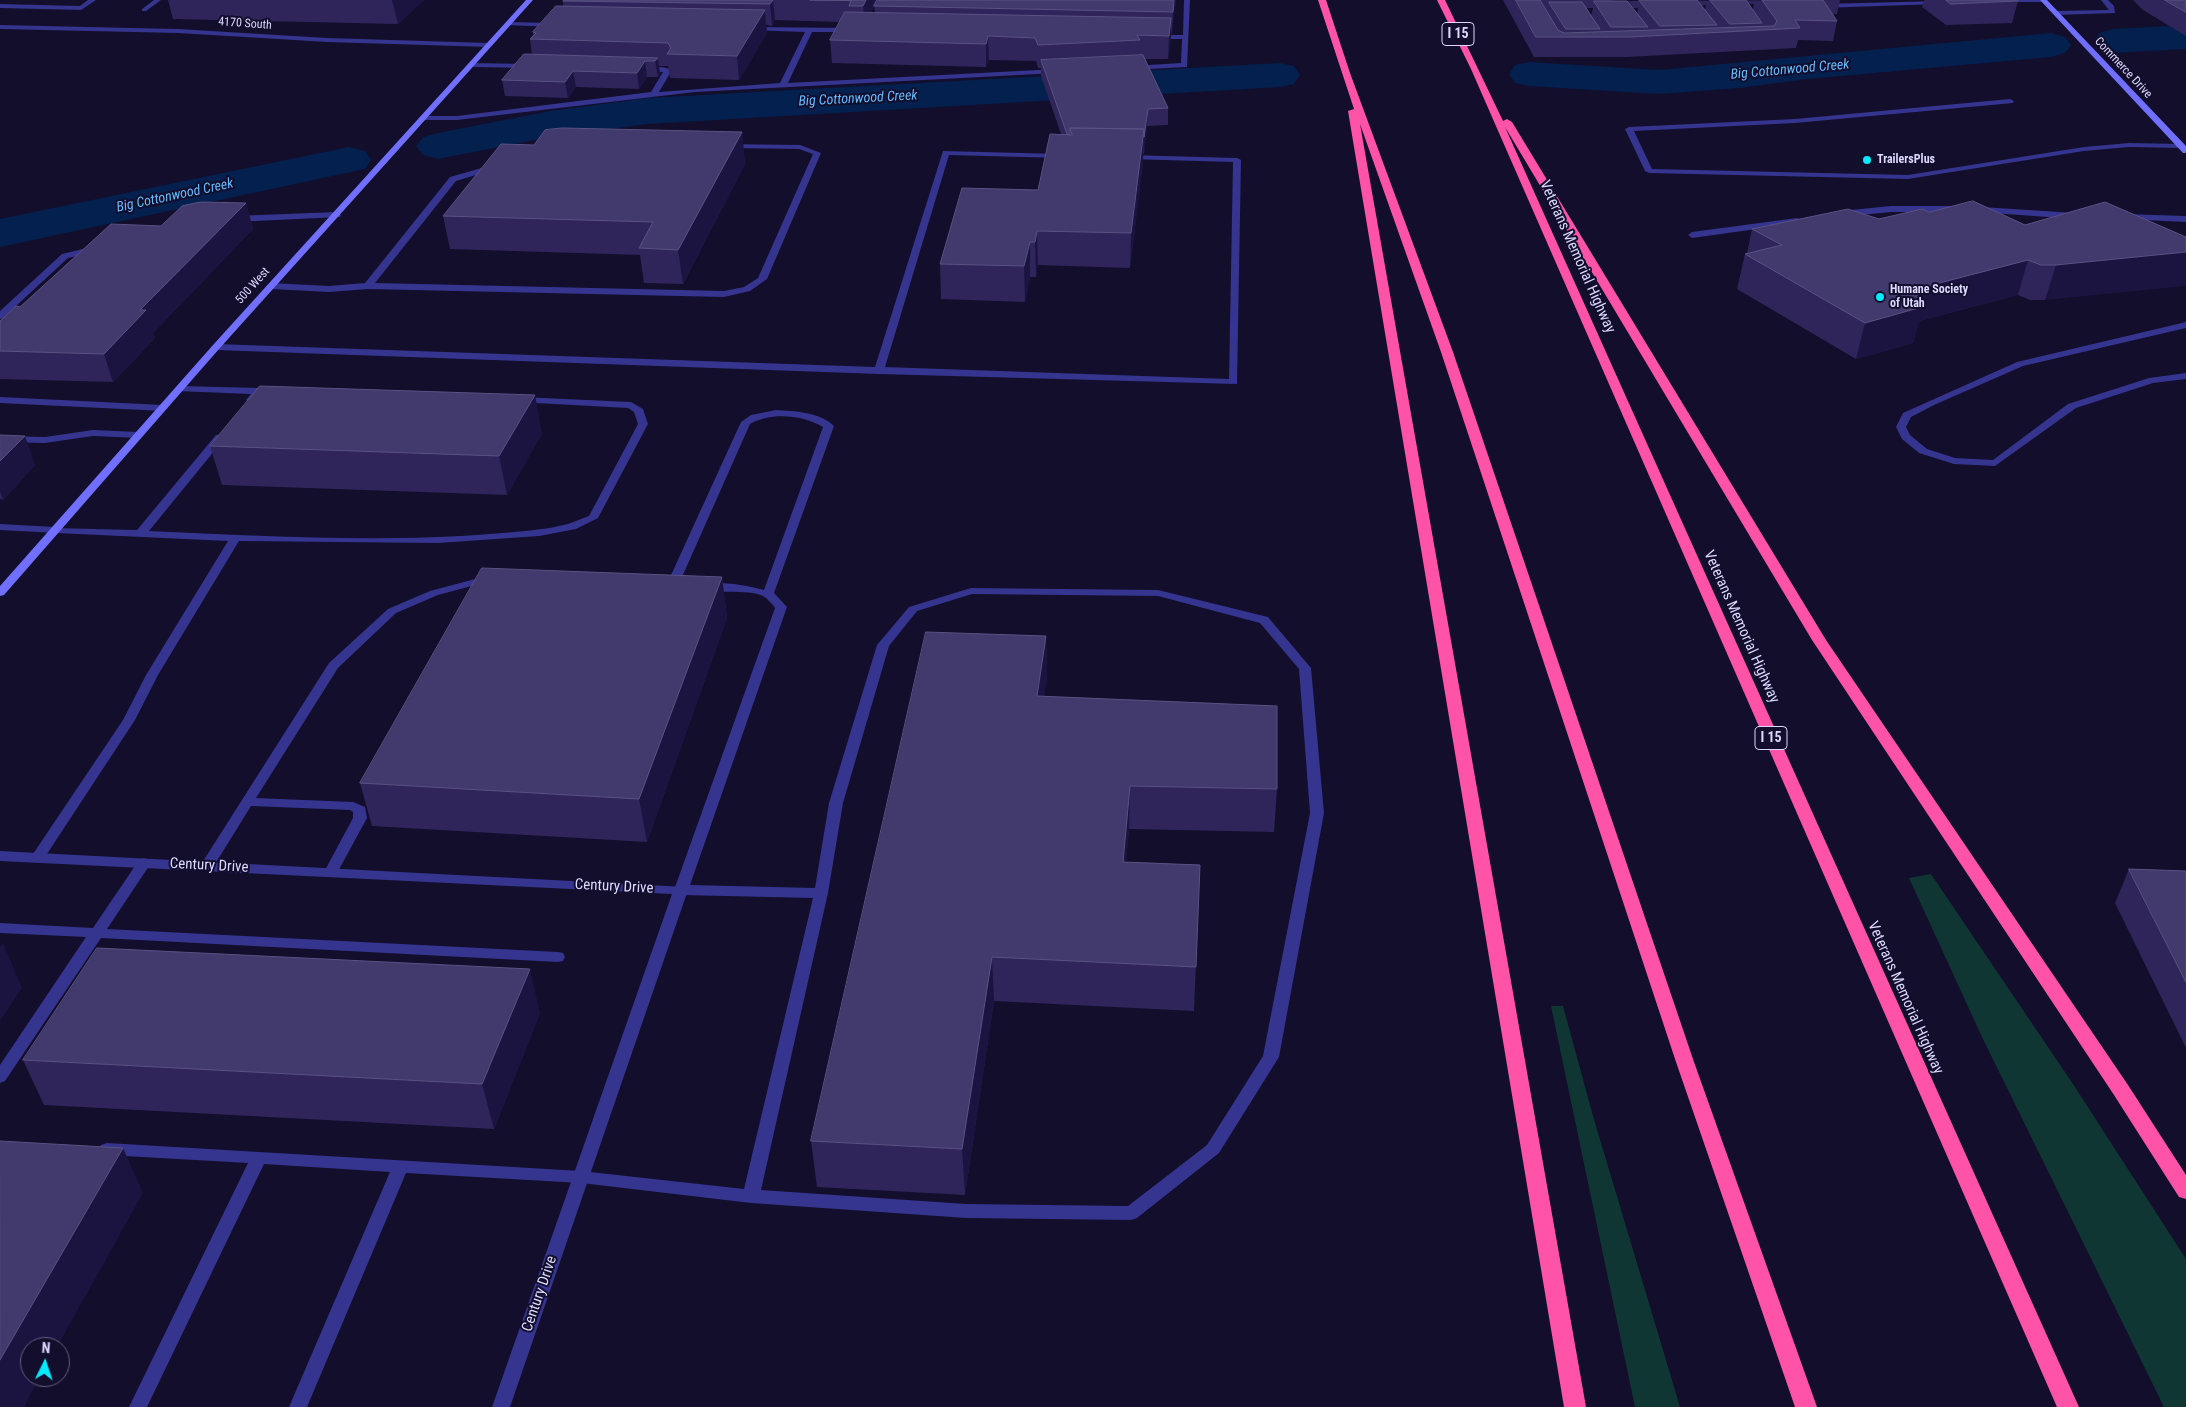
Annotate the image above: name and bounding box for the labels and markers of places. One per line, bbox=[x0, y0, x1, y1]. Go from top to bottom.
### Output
place label: TrailersPlus bbox=[1877, 153, 1935, 167]
marker: TrailersPlus bbox=[1861, 154, 1873, 166]
place label: Humane Society of Utah bbox=[1890, 283, 1968, 311]
marker: Humane Society of Utah bbox=[1874, 291, 1886, 303]

